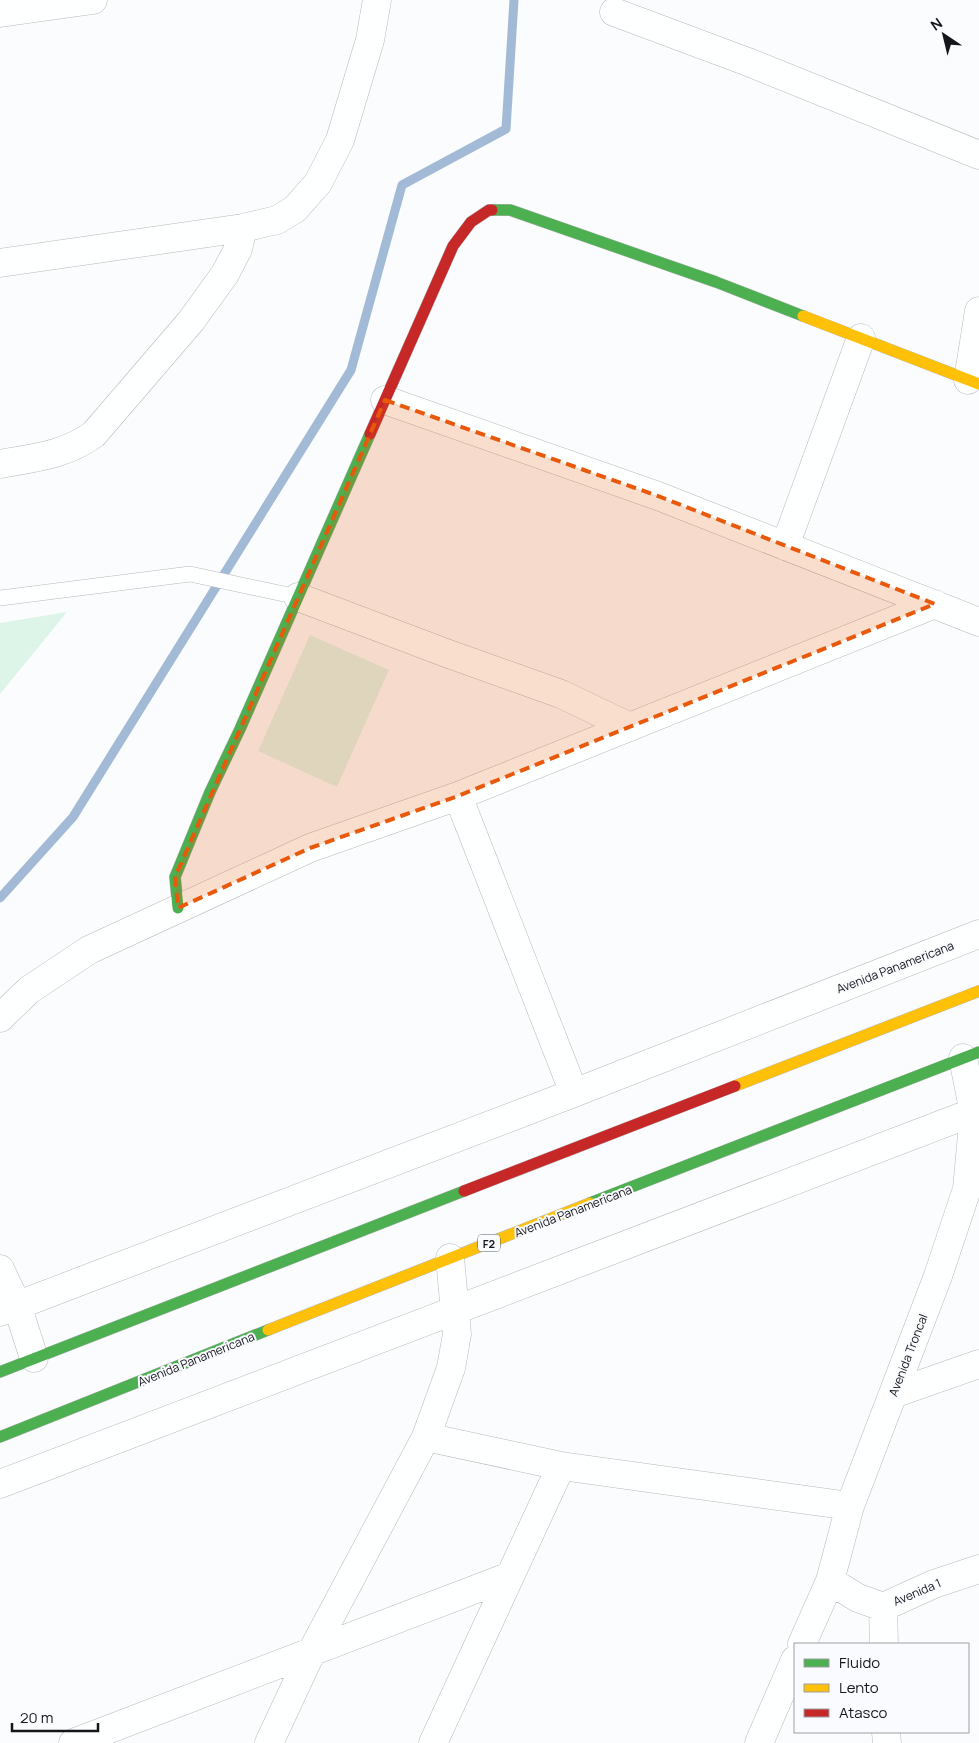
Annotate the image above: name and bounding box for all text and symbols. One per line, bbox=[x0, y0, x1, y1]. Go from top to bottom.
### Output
north arrow bbox=[919, 10, 969, 60]
text: N bbox=[927, 13, 946, 35]
street label: Avenida Panamericana bbox=[834, 937, 956, 997]
street label: Avenida Panamericana bbox=[512, 1181, 634, 1241]
road number: F2 bbox=[478, 1234, 500, 1252]
street label: Avenida Troncal bbox=[884, 1311, 932, 1399]
street label: Avenida Panamericana bbox=[135, 1328, 257, 1390]
street label: Avenida 1 bbox=[890, 1574, 944, 1610]
legend bbox=[794, 1643, 969, 1733]
text: Fluido bbox=[839, 1652, 880, 1673]
text: Lento bbox=[839, 1677, 879, 1698]
scale bar bbox=[12, 1700, 99, 1732]
text: Atasco bbox=[839, 1702, 887, 1723]
text: 20 m bbox=[20, 1707, 53, 1728]

